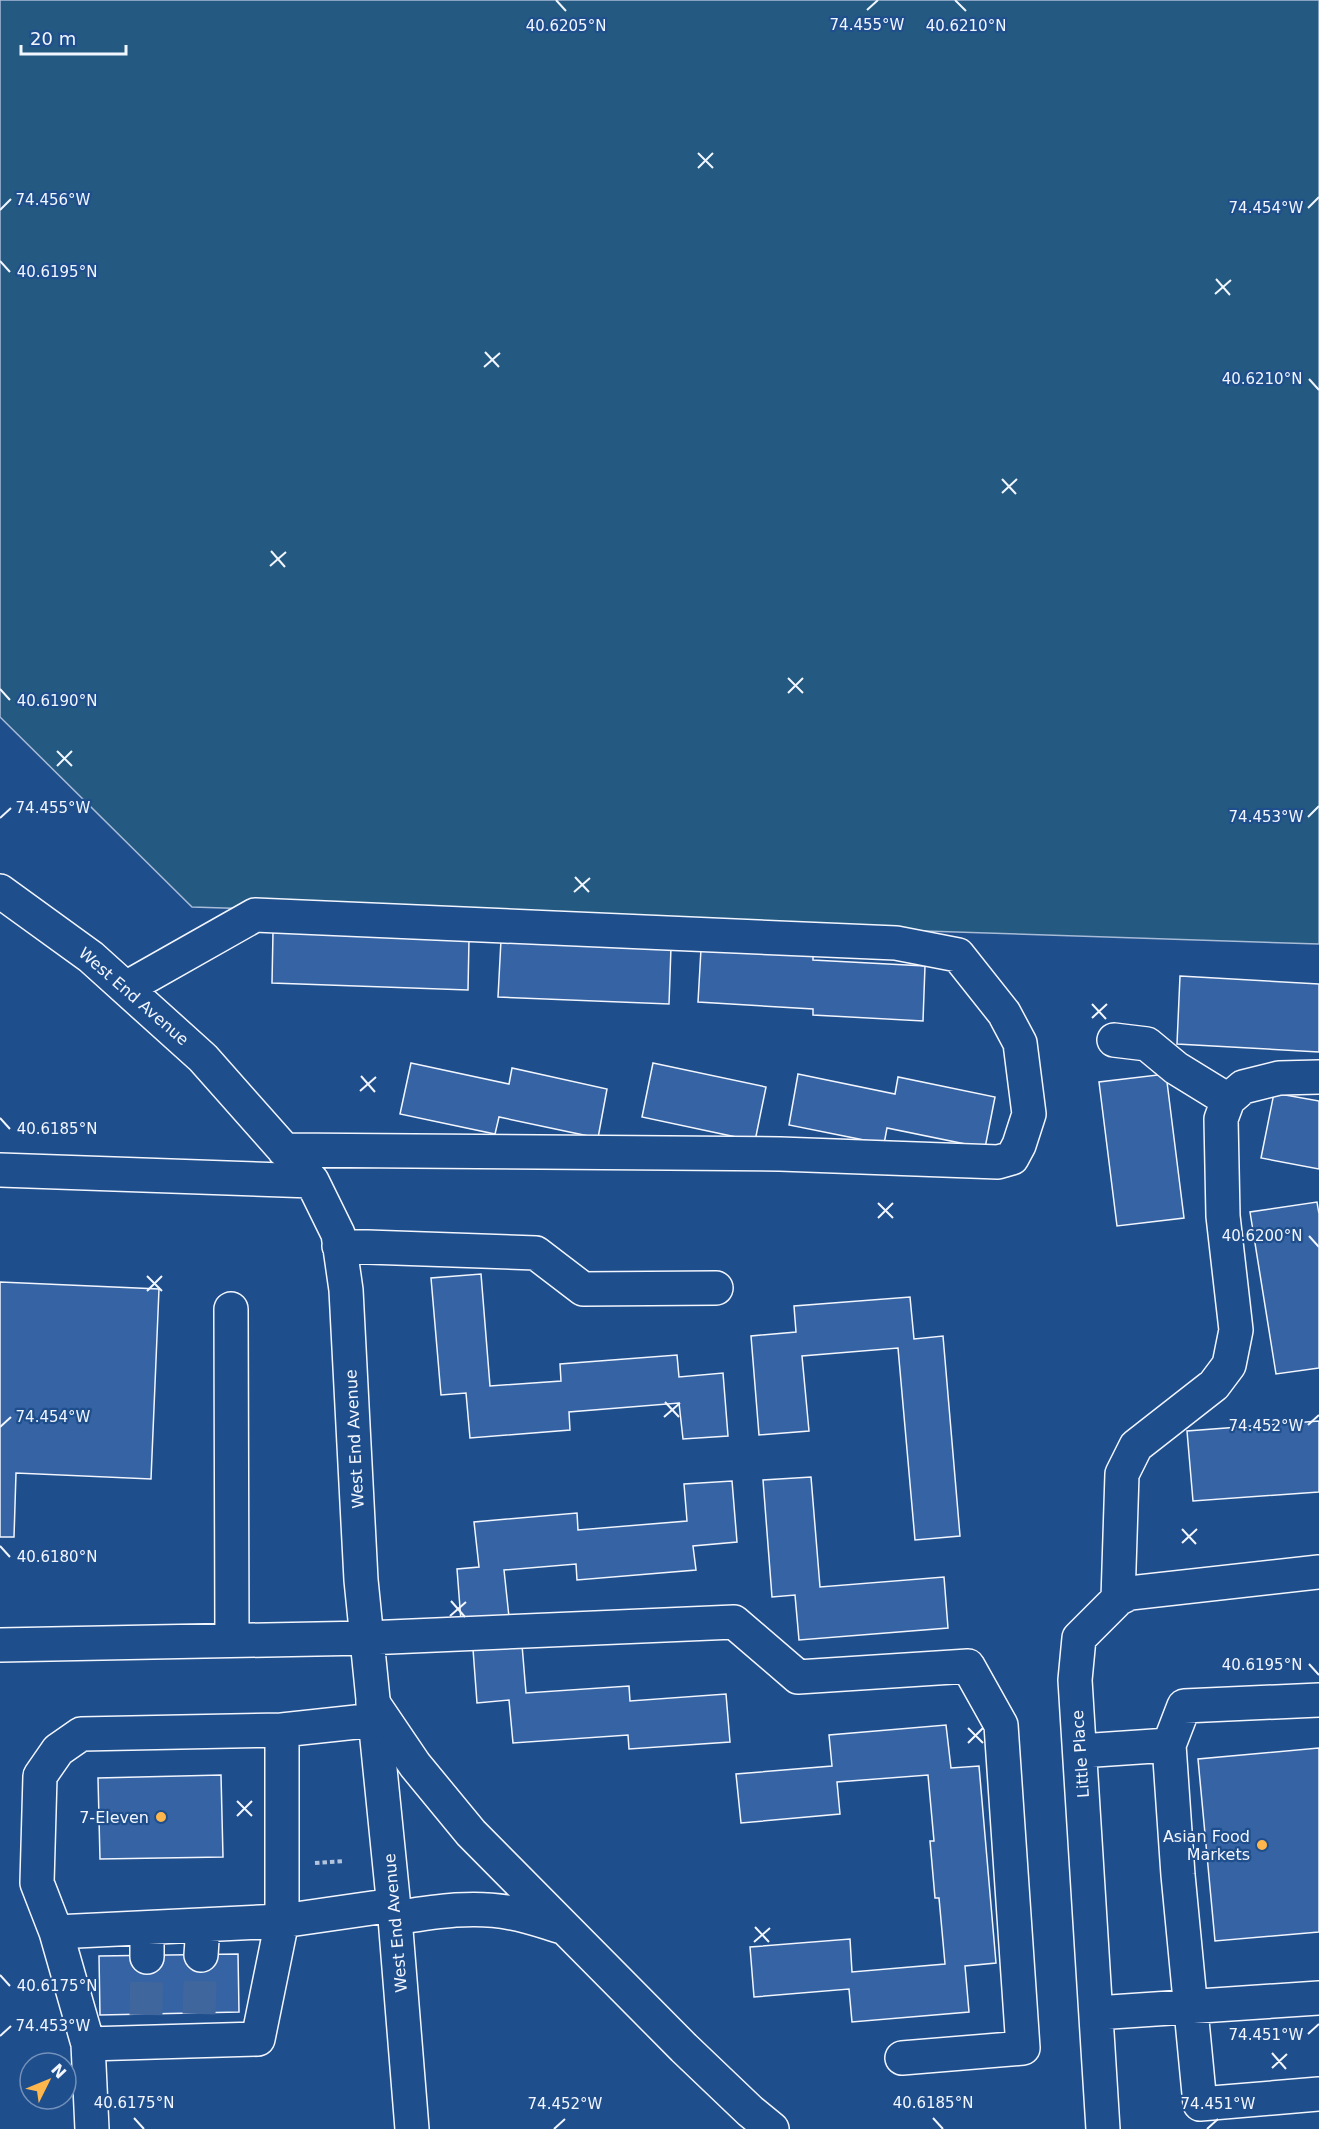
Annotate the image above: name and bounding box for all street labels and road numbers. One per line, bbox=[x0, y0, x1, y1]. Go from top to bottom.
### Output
street label: West End Avenue bbox=[75, 943, 192, 1049]
street label: West End Avenue bbox=[341, 1369, 368, 1509]
street label: Little Place bbox=[1068, 1709, 1093, 1798]
street label: West End Avenue bbox=[380, 1853, 411, 1993]

